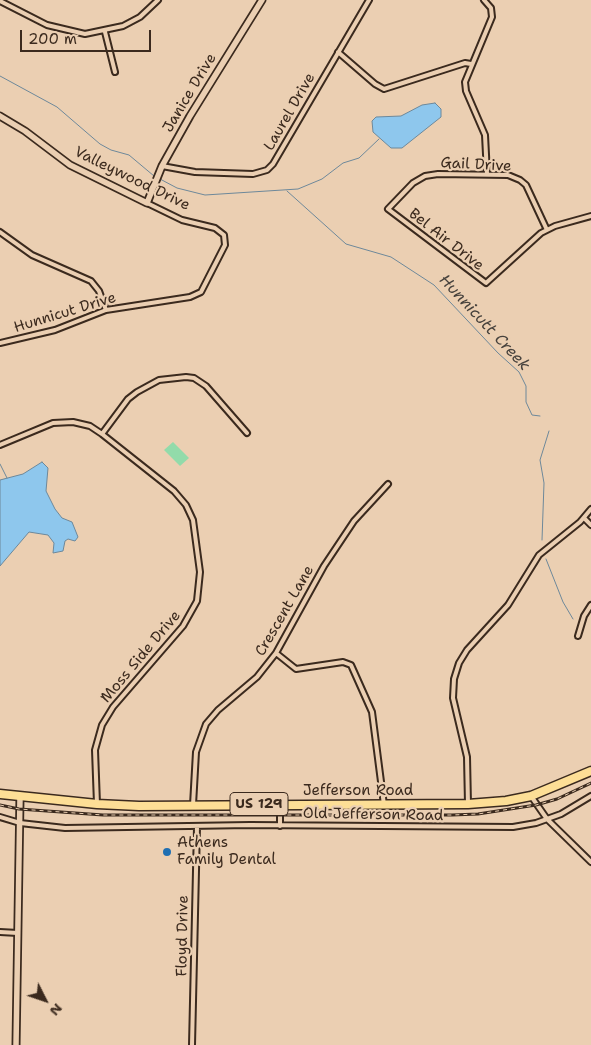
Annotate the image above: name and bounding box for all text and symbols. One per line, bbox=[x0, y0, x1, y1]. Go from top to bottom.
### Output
scale bar bbox=[22, 20, 154, 52]
text: 200 m bbox=[28, 29, 77, 49]
street label: Janice Drive bbox=[159, 50, 221, 136]
street label: Laurel Drive bbox=[261, 70, 319, 154]
street label: Valleywood Drive bbox=[71, 143, 193, 215]
street label: Gail Drive bbox=[440, 154, 512, 176]
street label: Bel Air Drive bbox=[405, 205, 487, 275]
water label: Hunnicutt Creek bbox=[435, 271, 533, 375]
street label: Hunnicut Drive bbox=[12, 289, 118, 337]
street label: Crescent Lane bbox=[252, 562, 318, 660]
street label: Moss Side Drive bbox=[97, 607, 185, 707]
street label: Jefferson Road bbox=[303, 782, 413, 800]
road number: US 129 bbox=[230, 792, 288, 816]
street label: Old Jefferson Road bbox=[303, 805, 443, 825]
place label: Athens Family Dental bbox=[177, 834, 276, 869]
marker: Athens Family Dental bbox=[161, 846, 173, 858]
street label: Floyd Drive bbox=[173, 895, 193, 977]
north arrow bbox=[20, 975, 70, 1025]
text: N bbox=[46, 1000, 67, 1020]

